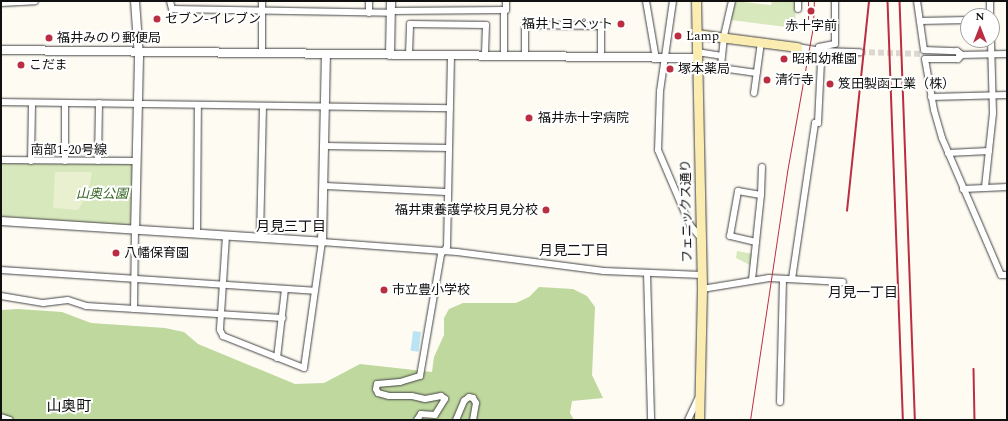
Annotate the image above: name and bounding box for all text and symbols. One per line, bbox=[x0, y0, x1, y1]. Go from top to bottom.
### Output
marker: 赤十字前 bbox=[805, 5, 817, 17]
north arrow bbox=[960, 8, 1000, 48]
text: N bbox=[976, 8, 984, 25]
place label: セブン-イレブン bbox=[165, 11, 261, 27]
marker: セブン-イレブン bbox=[152, 14, 162, 24]
place label: 福井トヨペット bbox=[522, 16, 613, 32]
place label: 赤十字前 bbox=[785, 18, 837, 34]
marker: 福井トヨペット bbox=[616, 19, 626, 29]
place label: Lamp bbox=[686, 28, 719, 44]
place label: 福井みのり郵便局 bbox=[57, 30, 161, 46]
marker: Lamp bbox=[673, 31, 683, 41]
marker: 福井みのり郵便局 bbox=[44, 33, 54, 43]
place label: 昭和幼稚園 bbox=[792, 51, 857, 67]
marker: 昭和幼稚園 bbox=[779, 54, 789, 64]
place label: こだま bbox=[29, 57, 68, 73]
marker: こだま bbox=[16, 60, 26, 70]
place label: 塚本薬局 bbox=[678, 61, 730, 77]
marker: 塚本薬局 bbox=[665, 64, 675, 74]
place label: 清行寺 bbox=[775, 72, 814, 88]
marker: 清行寺 bbox=[762, 75, 772, 85]
place label: 笈田製函工業（株） bbox=[838, 76, 955, 92]
marker: 笈田製函工業（株） bbox=[825, 79, 835, 89]
place label: 福井赤十字病院 bbox=[538, 110, 629, 126]
marker: 福井赤十字病院 bbox=[523, 112, 535, 124]
street label: 南部1-20号線 bbox=[31, 142, 107, 158]
street label: フェニックス通り bbox=[678, 159, 696, 263]
park label: 山奥公園 bbox=[76, 186, 128, 202]
place label: 福井東養護学校月見分校 bbox=[395, 202, 538, 218]
marker: 福井東養護学校月見分校 bbox=[541, 205, 551, 215]
district label: 月見三丁目 bbox=[256, 219, 326, 235]
district label: 月見二丁目 bbox=[539, 243, 609, 259]
place label: 八幡保育園 bbox=[124, 245, 189, 261]
marker: 八幡保育園 bbox=[111, 248, 121, 258]
place label: 市立豊小学校 bbox=[392, 282, 470, 298]
marker: 市立豊小学校 bbox=[379, 285, 389, 295]
district label: 月見一丁目 bbox=[828, 285, 898, 301]
district label: 山奥町 bbox=[47, 398, 91, 416]

